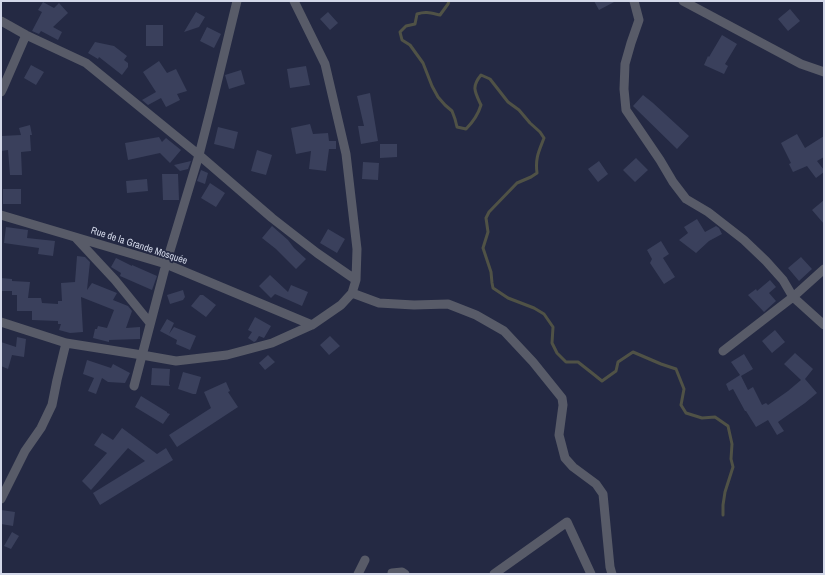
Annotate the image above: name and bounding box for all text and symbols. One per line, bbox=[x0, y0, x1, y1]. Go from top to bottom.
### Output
street label: Rue de la Grande Mosquée bbox=[89, 225, 189, 267]

